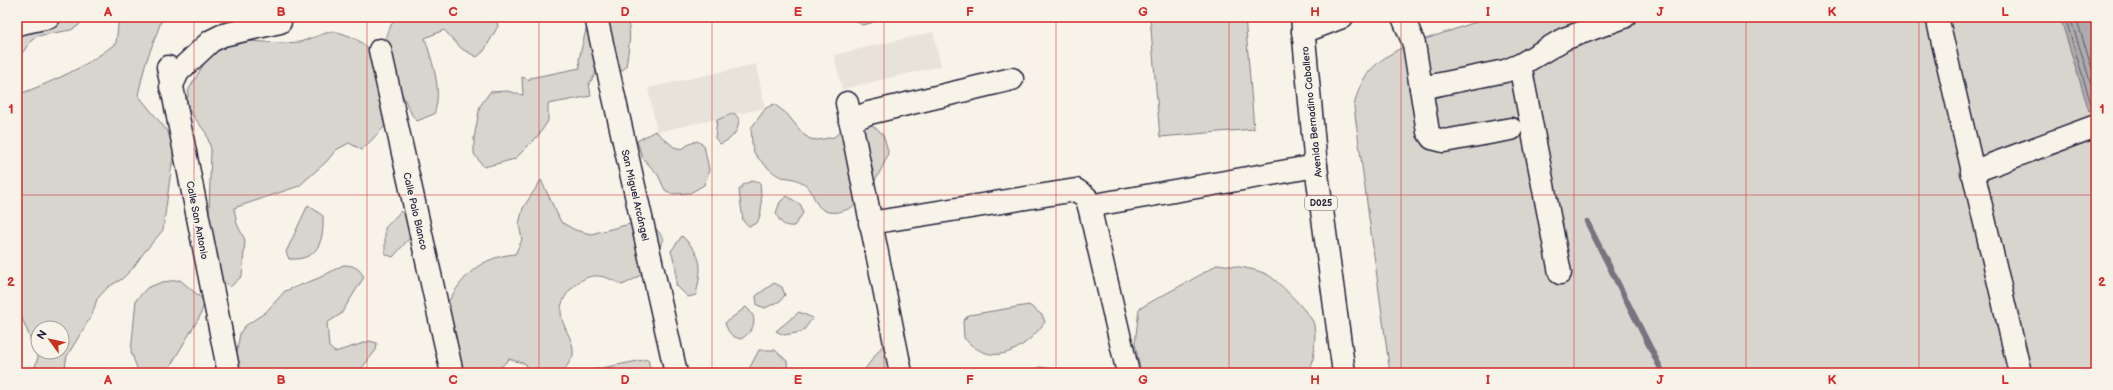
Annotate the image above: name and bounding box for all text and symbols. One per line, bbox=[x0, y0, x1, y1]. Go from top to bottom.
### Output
text: A bbox=[103, 4, 112, 20]
text: B bbox=[276, 4, 286, 20]
text: C bbox=[448, 4, 458, 20]
text: D bbox=[620, 4, 630, 20]
text: E bbox=[794, 4, 803, 20]
text: F bbox=[966, 4, 974, 20]
text: G bbox=[1138, 4, 1148, 20]
text: H bbox=[1310, 4, 1320, 20]
text: I bbox=[1486, 4, 1490, 20]
text: J bbox=[1656, 4, 1664, 20]
text: K bbox=[1828, 4, 1837, 20]
text: L bbox=[2001, 4, 2009, 20]
street label: Avenida Bernadino Caballero bbox=[1299, 45, 1325, 178]
text: 1 bbox=[8, 101, 14, 117]
text: 1 bbox=[2099, 101, 2105, 117]
street label: San Miguel Arcángel bbox=[619, 148, 651, 242]
street label: Calle Palo Blanco bbox=[400, 171, 430, 251]
street label: Calle San Antonio bbox=[184, 180, 211, 261]
road number: D025 bbox=[1305, 196, 1337, 210]
text: 2 bbox=[7, 274, 15, 290]
text: 2 bbox=[2098, 274, 2106, 290]
north arrow bbox=[30, 320, 70, 360]
text: N bbox=[34, 328, 50, 342]
text: A bbox=[103, 372, 112, 388]
text: B bbox=[276, 372, 286, 388]
text: C bbox=[448, 372, 458, 388]
text: D bbox=[620, 372, 630, 388]
text: E bbox=[794, 372, 803, 388]
text: F bbox=[966, 372, 974, 388]
text: G bbox=[1138, 372, 1148, 388]
text: H bbox=[1310, 372, 1320, 388]
text: I bbox=[1486, 372, 1490, 388]
text: J bbox=[1656, 372, 1664, 388]
text: K bbox=[1828, 372, 1837, 388]
text: L bbox=[2001, 372, 2009, 388]

